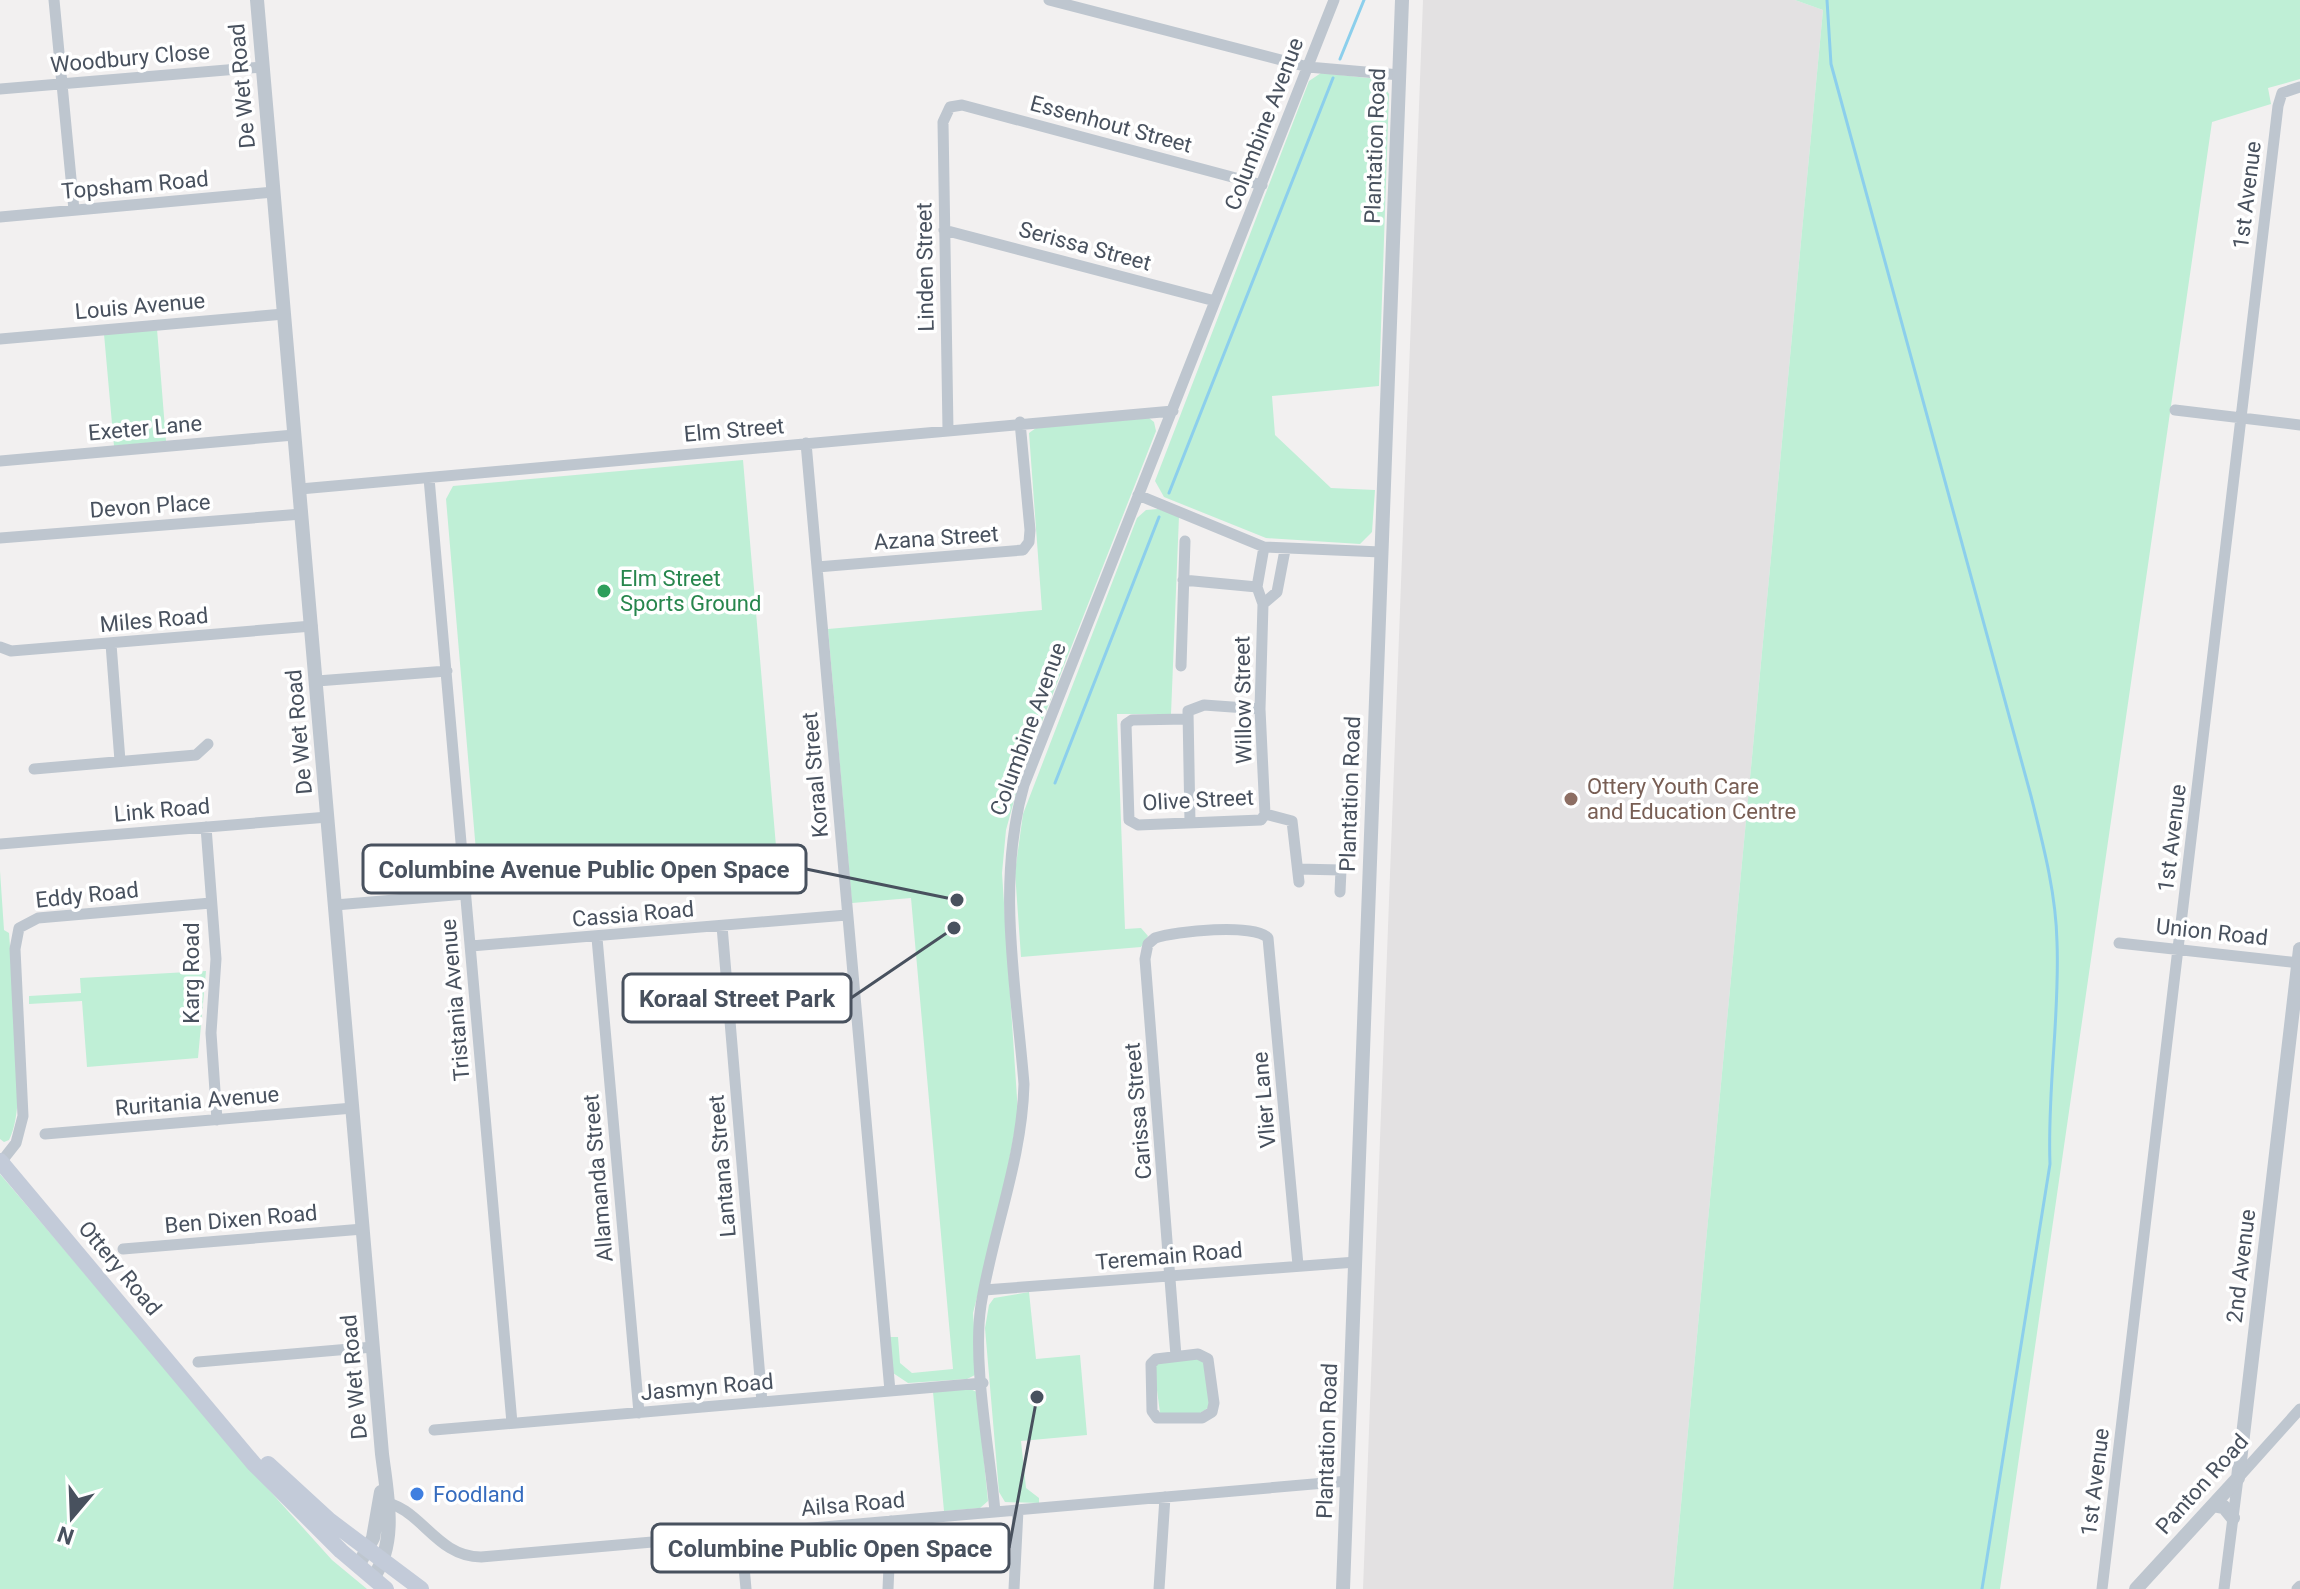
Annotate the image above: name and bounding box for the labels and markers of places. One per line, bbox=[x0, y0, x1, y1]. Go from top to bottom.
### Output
place label: Elm Street Sports Ground bbox=[620, 566, 761, 616]
marker: Elm Street Sports Ground bbox=[595, 582, 613, 600]
place label: Ottery Youth Care and Education Centre bbox=[1587, 774, 1796, 824]
marker: Ottery Youth Care and Education Centre bbox=[1562, 790, 1580, 808]
callout: Columbine Avenue Public Open Space bbox=[363, 845, 806, 893]
callout: Koraal Street Park bbox=[623, 974, 851, 1022]
place label: Foodland bbox=[433, 1482, 524, 1507]
marker: Foodland bbox=[408, 1485, 426, 1503]
callout: Columbine Public Open Space bbox=[652, 1524, 1009, 1572]

